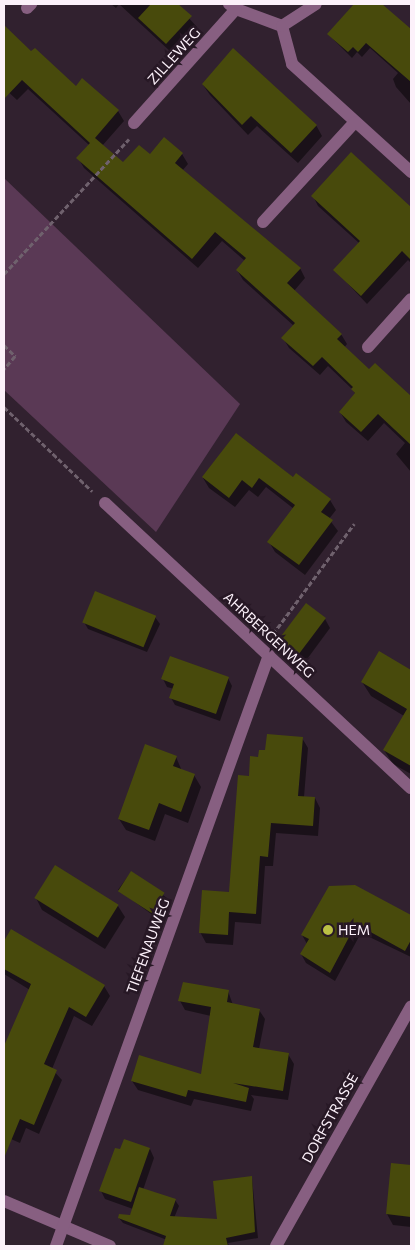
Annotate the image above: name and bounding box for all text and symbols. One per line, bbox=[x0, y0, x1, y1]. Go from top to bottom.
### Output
street label: ZILLEWEG bbox=[144, 24, 204, 88]
street label: AHRBERGENWEG bbox=[220, 589, 318, 681]
street label: TIEFENAUWEG bbox=[123, 896, 173, 996]
place label: HEM bbox=[338, 922, 370, 938]
marker: HEM bbox=[322, 924, 334, 936]
street label: DORFSTRASSE bbox=[298, 1070, 362, 1166]

